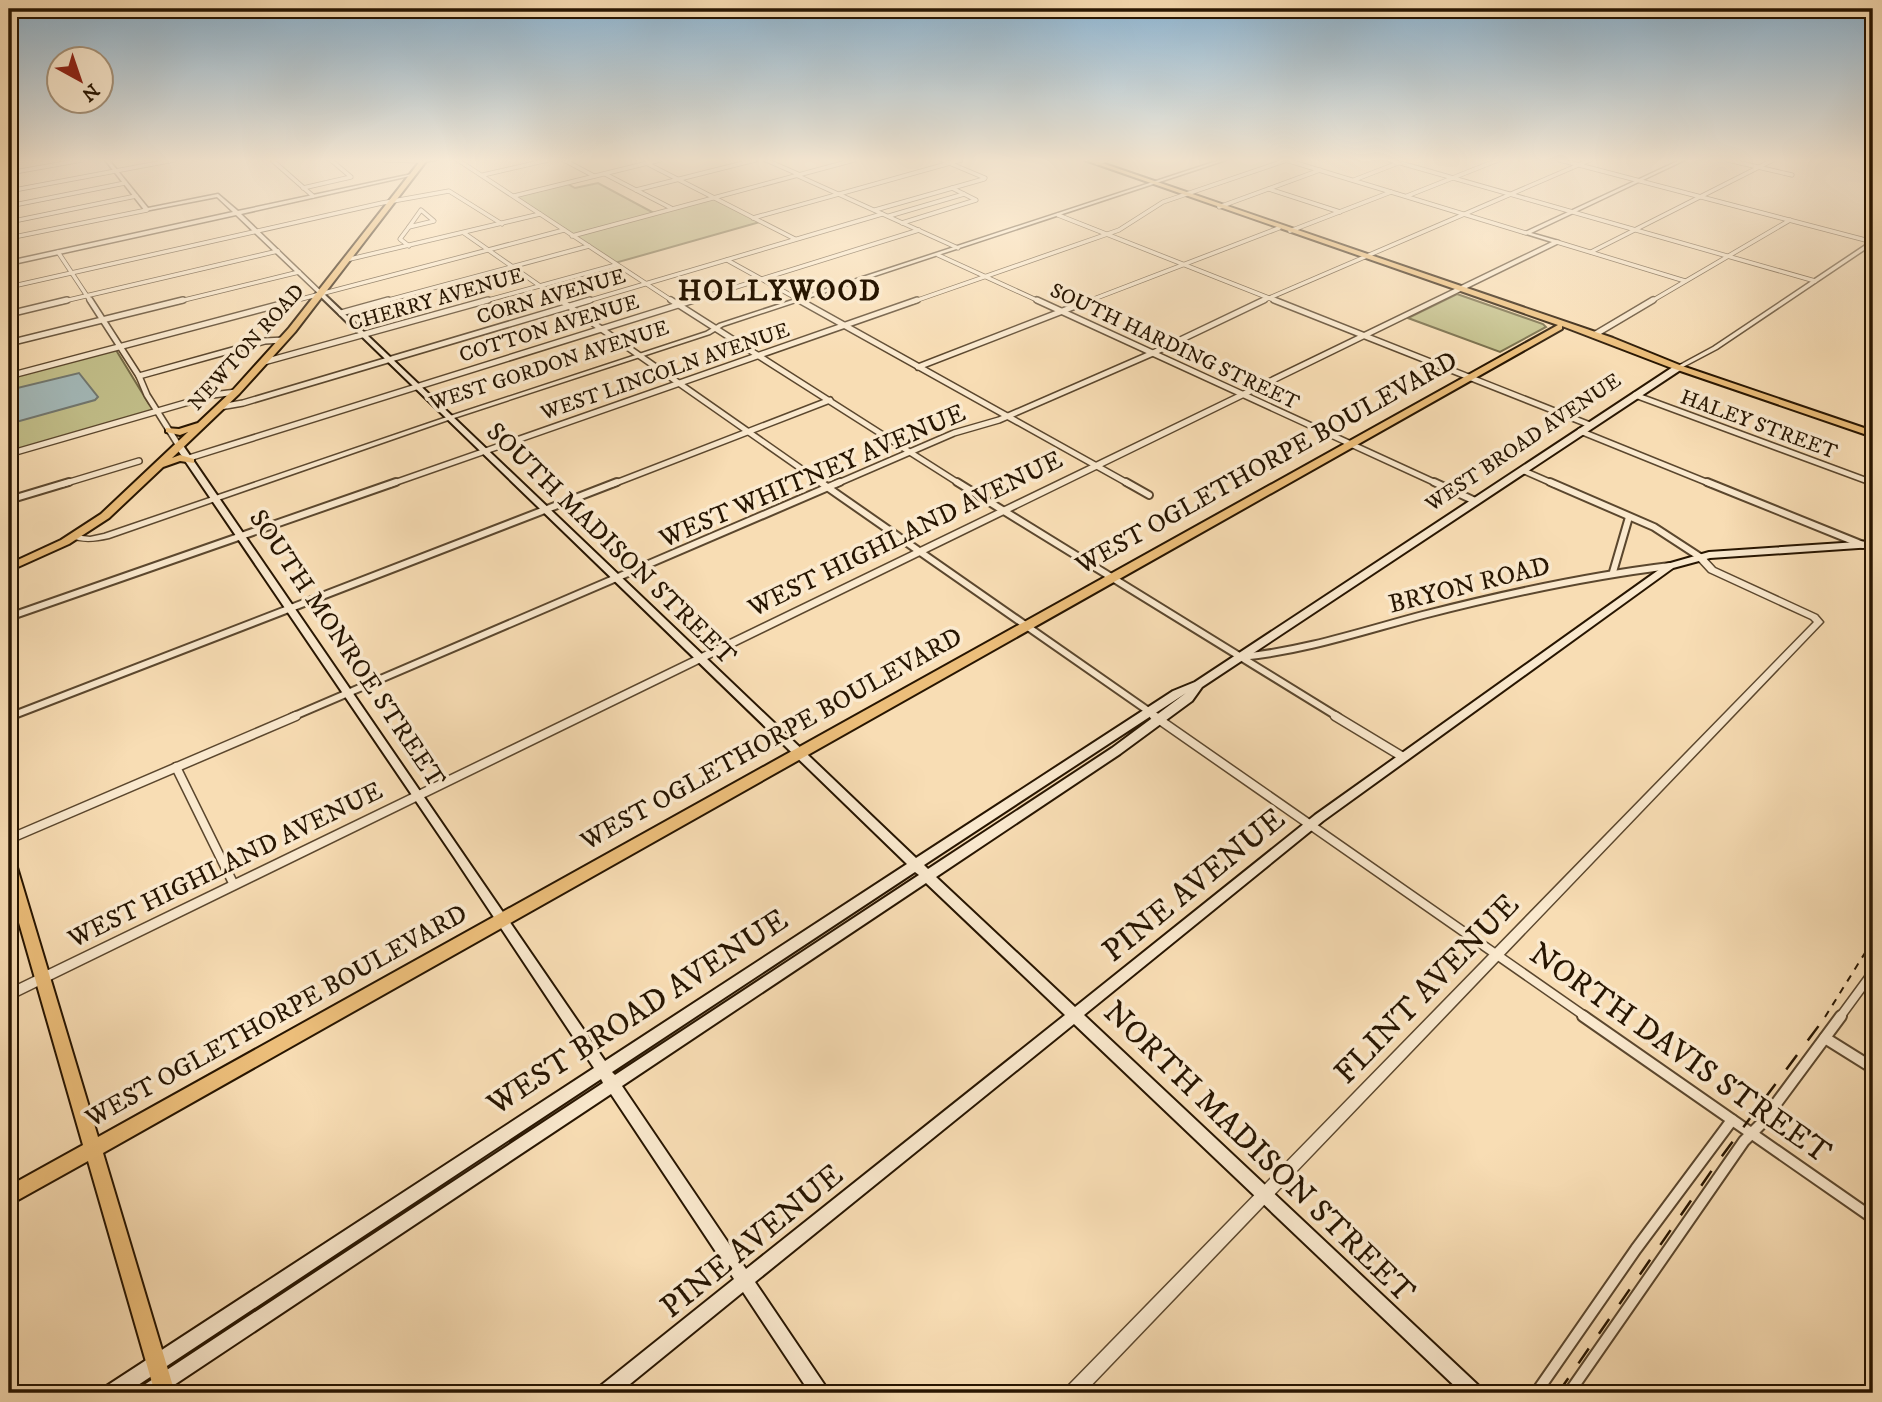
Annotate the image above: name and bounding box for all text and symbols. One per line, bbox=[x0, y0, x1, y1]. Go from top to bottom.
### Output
north arrow bbox=[46, 46, 116, 116]
text: N bbox=[76, 78, 103, 106]
street label: CHERRY AVENUE bbox=[346, 262, 527, 337]
street label: CORN AVENUE bbox=[474, 263, 629, 331]
district label: HOLLYWOOD bbox=[678, 274, 882, 309]
street label: SOUTH HARDING STREET bbox=[1046, 278, 1303, 416]
street label: NEWTON ROAD bbox=[183, 279, 310, 416]
street label: COTTON AVENUE bbox=[456, 289, 642, 369]
street label: WEST GORDON AVENUE bbox=[425, 315, 672, 417]
street label: WEST LINCOLN AVENUE bbox=[537, 317, 793, 427]
street label: WEST OGLETHORPE BOULEVARD bbox=[1069, 344, 1463, 583]
street label: WEST BROAD AVENUE bbox=[1420, 368, 1626, 518]
street label: HALEY STREET bbox=[1677, 384, 1841, 465]
street label: WEST WHITNEY AVENUE bbox=[654, 397, 971, 556]
street label: SOUTH MADISON STREET bbox=[479, 416, 743, 673]
street label: WEST HIGHLAND AVENUE bbox=[742, 444, 1068, 625]
street label: SOUTH MONROE STREET bbox=[241, 503, 452, 794]
street label: BRYON ROAD bbox=[1385, 549, 1554, 621]
street label: WEST OGLETHORPE BOULEVARD bbox=[574, 620, 968, 859]
street label: WEST HIGHLAND AVENUE bbox=[62, 775, 388, 956]
street label: PINE AVENUE bbox=[1095, 800, 1294, 971]
street label: FLINT AVENUE bbox=[1326, 886, 1528, 1093]
street label: WEST OGLETHORPE BOULEVARD bbox=[79, 897, 473, 1136]
street label: WEST BROAD AVENUE bbox=[479, 900, 796, 1125]
street label: NORTH DAVIS STREET bbox=[1521, 934, 1839, 1173]
street label: NORTH MADISON STREET bbox=[1094, 993, 1423, 1312]
street label: PINE AVENUE bbox=[653, 1156, 852, 1327]

